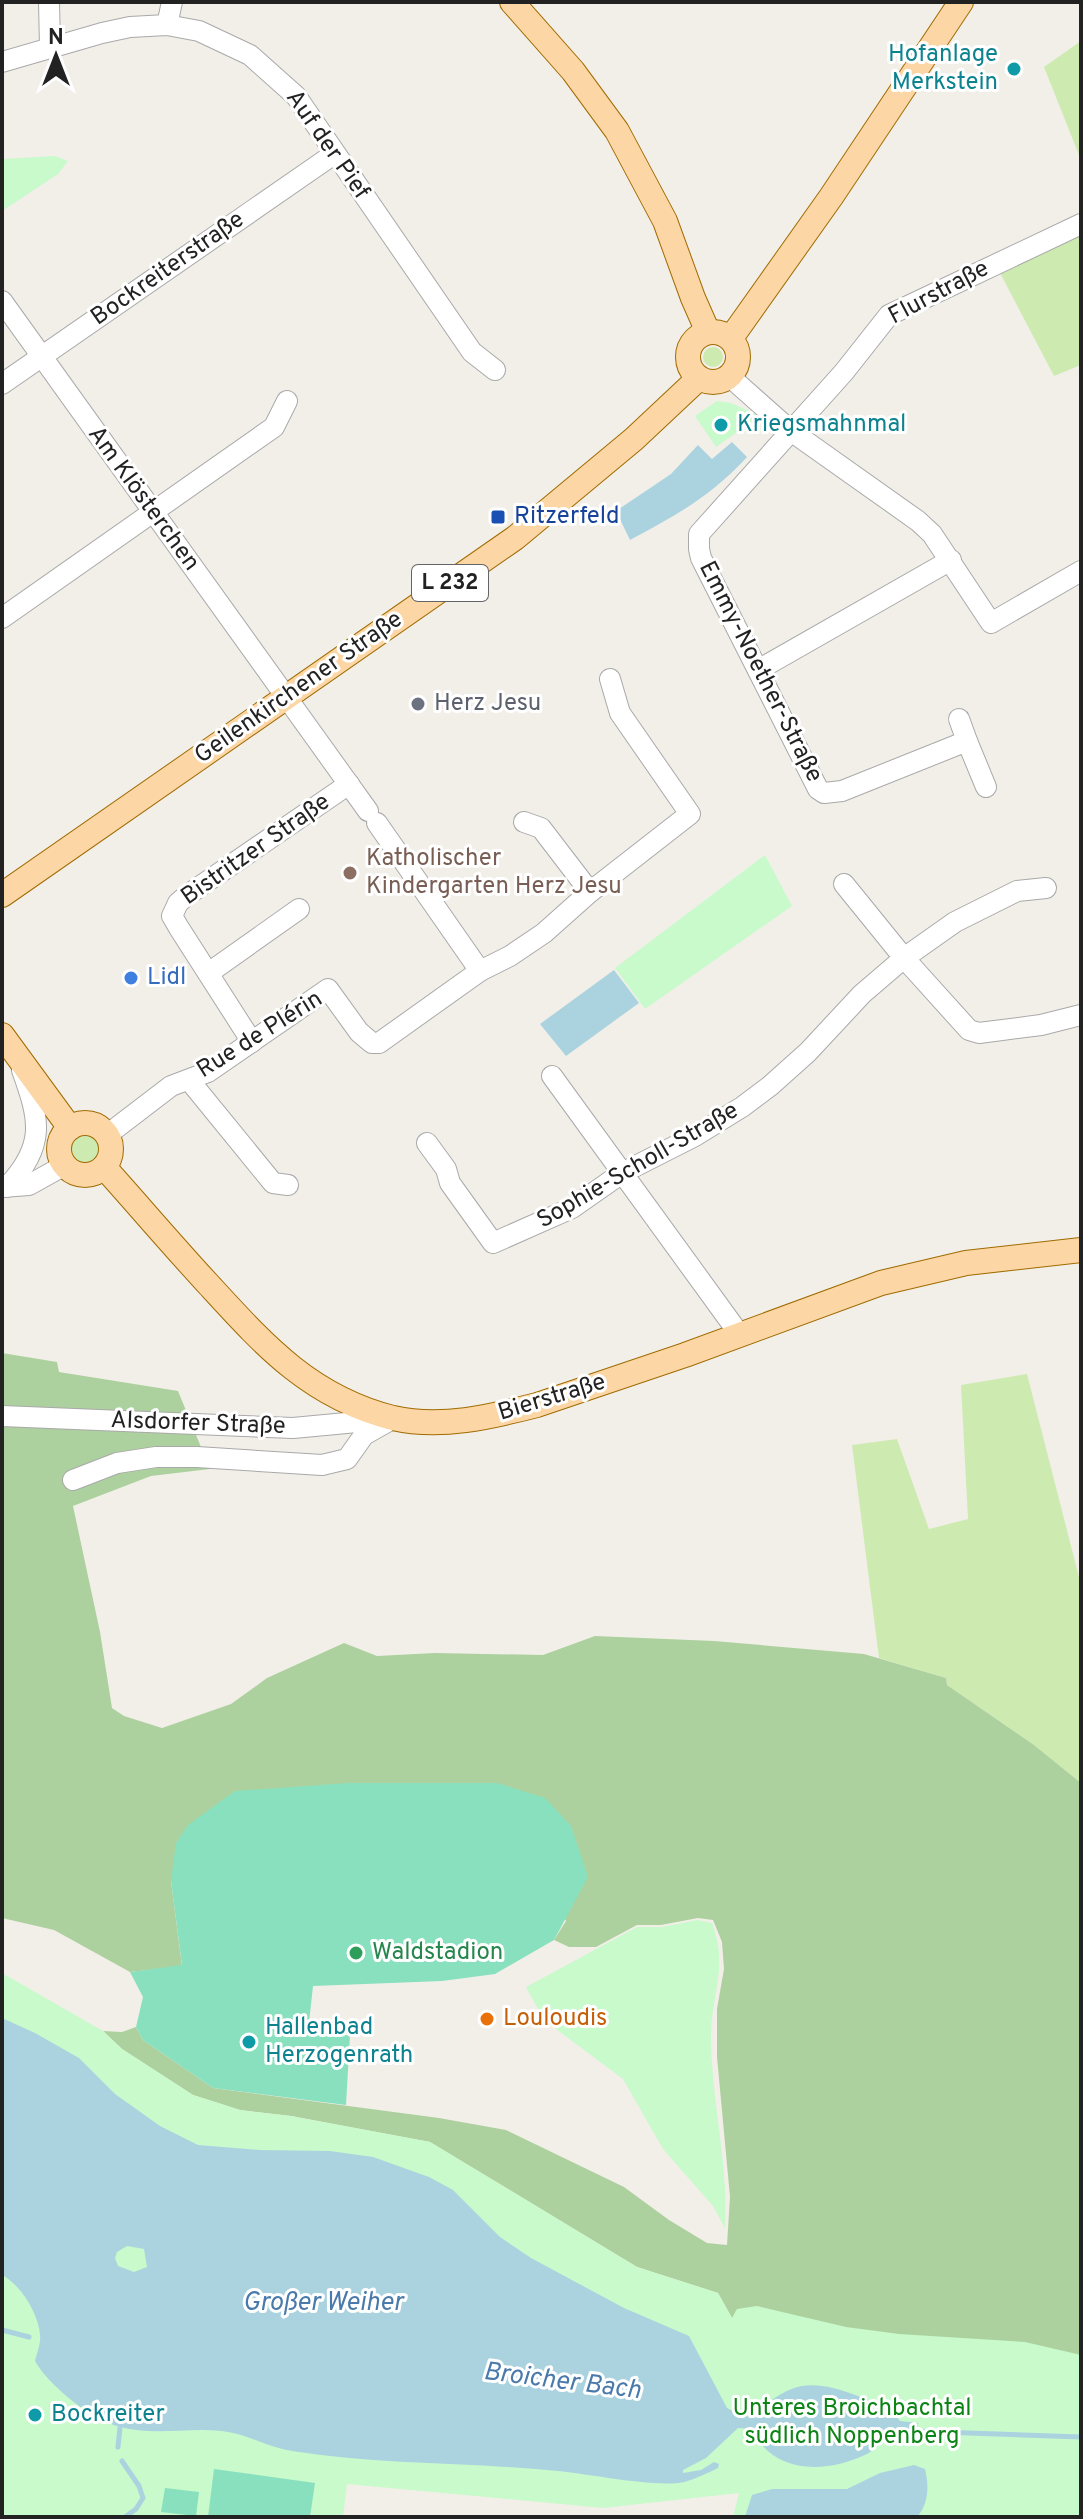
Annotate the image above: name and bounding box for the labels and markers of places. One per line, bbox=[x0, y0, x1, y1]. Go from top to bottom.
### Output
place label: Hofanlage Merkstein bbox=[888, 40, 998, 98]
marker: Hofanlage Merkstein bbox=[1005, 60, 1023, 78]
place label: Kriegsmahnmal bbox=[737, 410, 906, 440]
marker: Kriegsmahnmal bbox=[712, 416, 730, 434]
place label: Ritzerfeld bbox=[514, 502, 620, 532]
marker: Ritzerfeld bbox=[489, 508, 507, 526]
place label: Herz Jesu bbox=[434, 689, 541, 719]
marker: Herz Jesu bbox=[409, 695, 427, 713]
place label: Katholischer Kindergarten Herz Jesu bbox=[366, 844, 622, 902]
marker: Katholischer Kindergarten Herz Jesu bbox=[341, 864, 359, 882]
place label: Lidl bbox=[147, 963, 186, 993]
marker: Lidl bbox=[122, 969, 140, 987]
place label: Waldstadion bbox=[372, 1938, 503, 1968]
marker: Waldstadion bbox=[347, 1944, 365, 1962]
place label: Louloudis bbox=[503, 2004, 607, 2034]
marker: Louloudis bbox=[478, 2010, 496, 2028]
place label: Hallenbad Herzogenrath bbox=[265, 2013, 413, 2071]
marker: Hallenbad Herzogenrath bbox=[240, 2033, 258, 2051]
place label: Bockreiter bbox=[51, 2400, 165, 2430]
marker: Bockreiter bbox=[26, 2406, 44, 2424]

